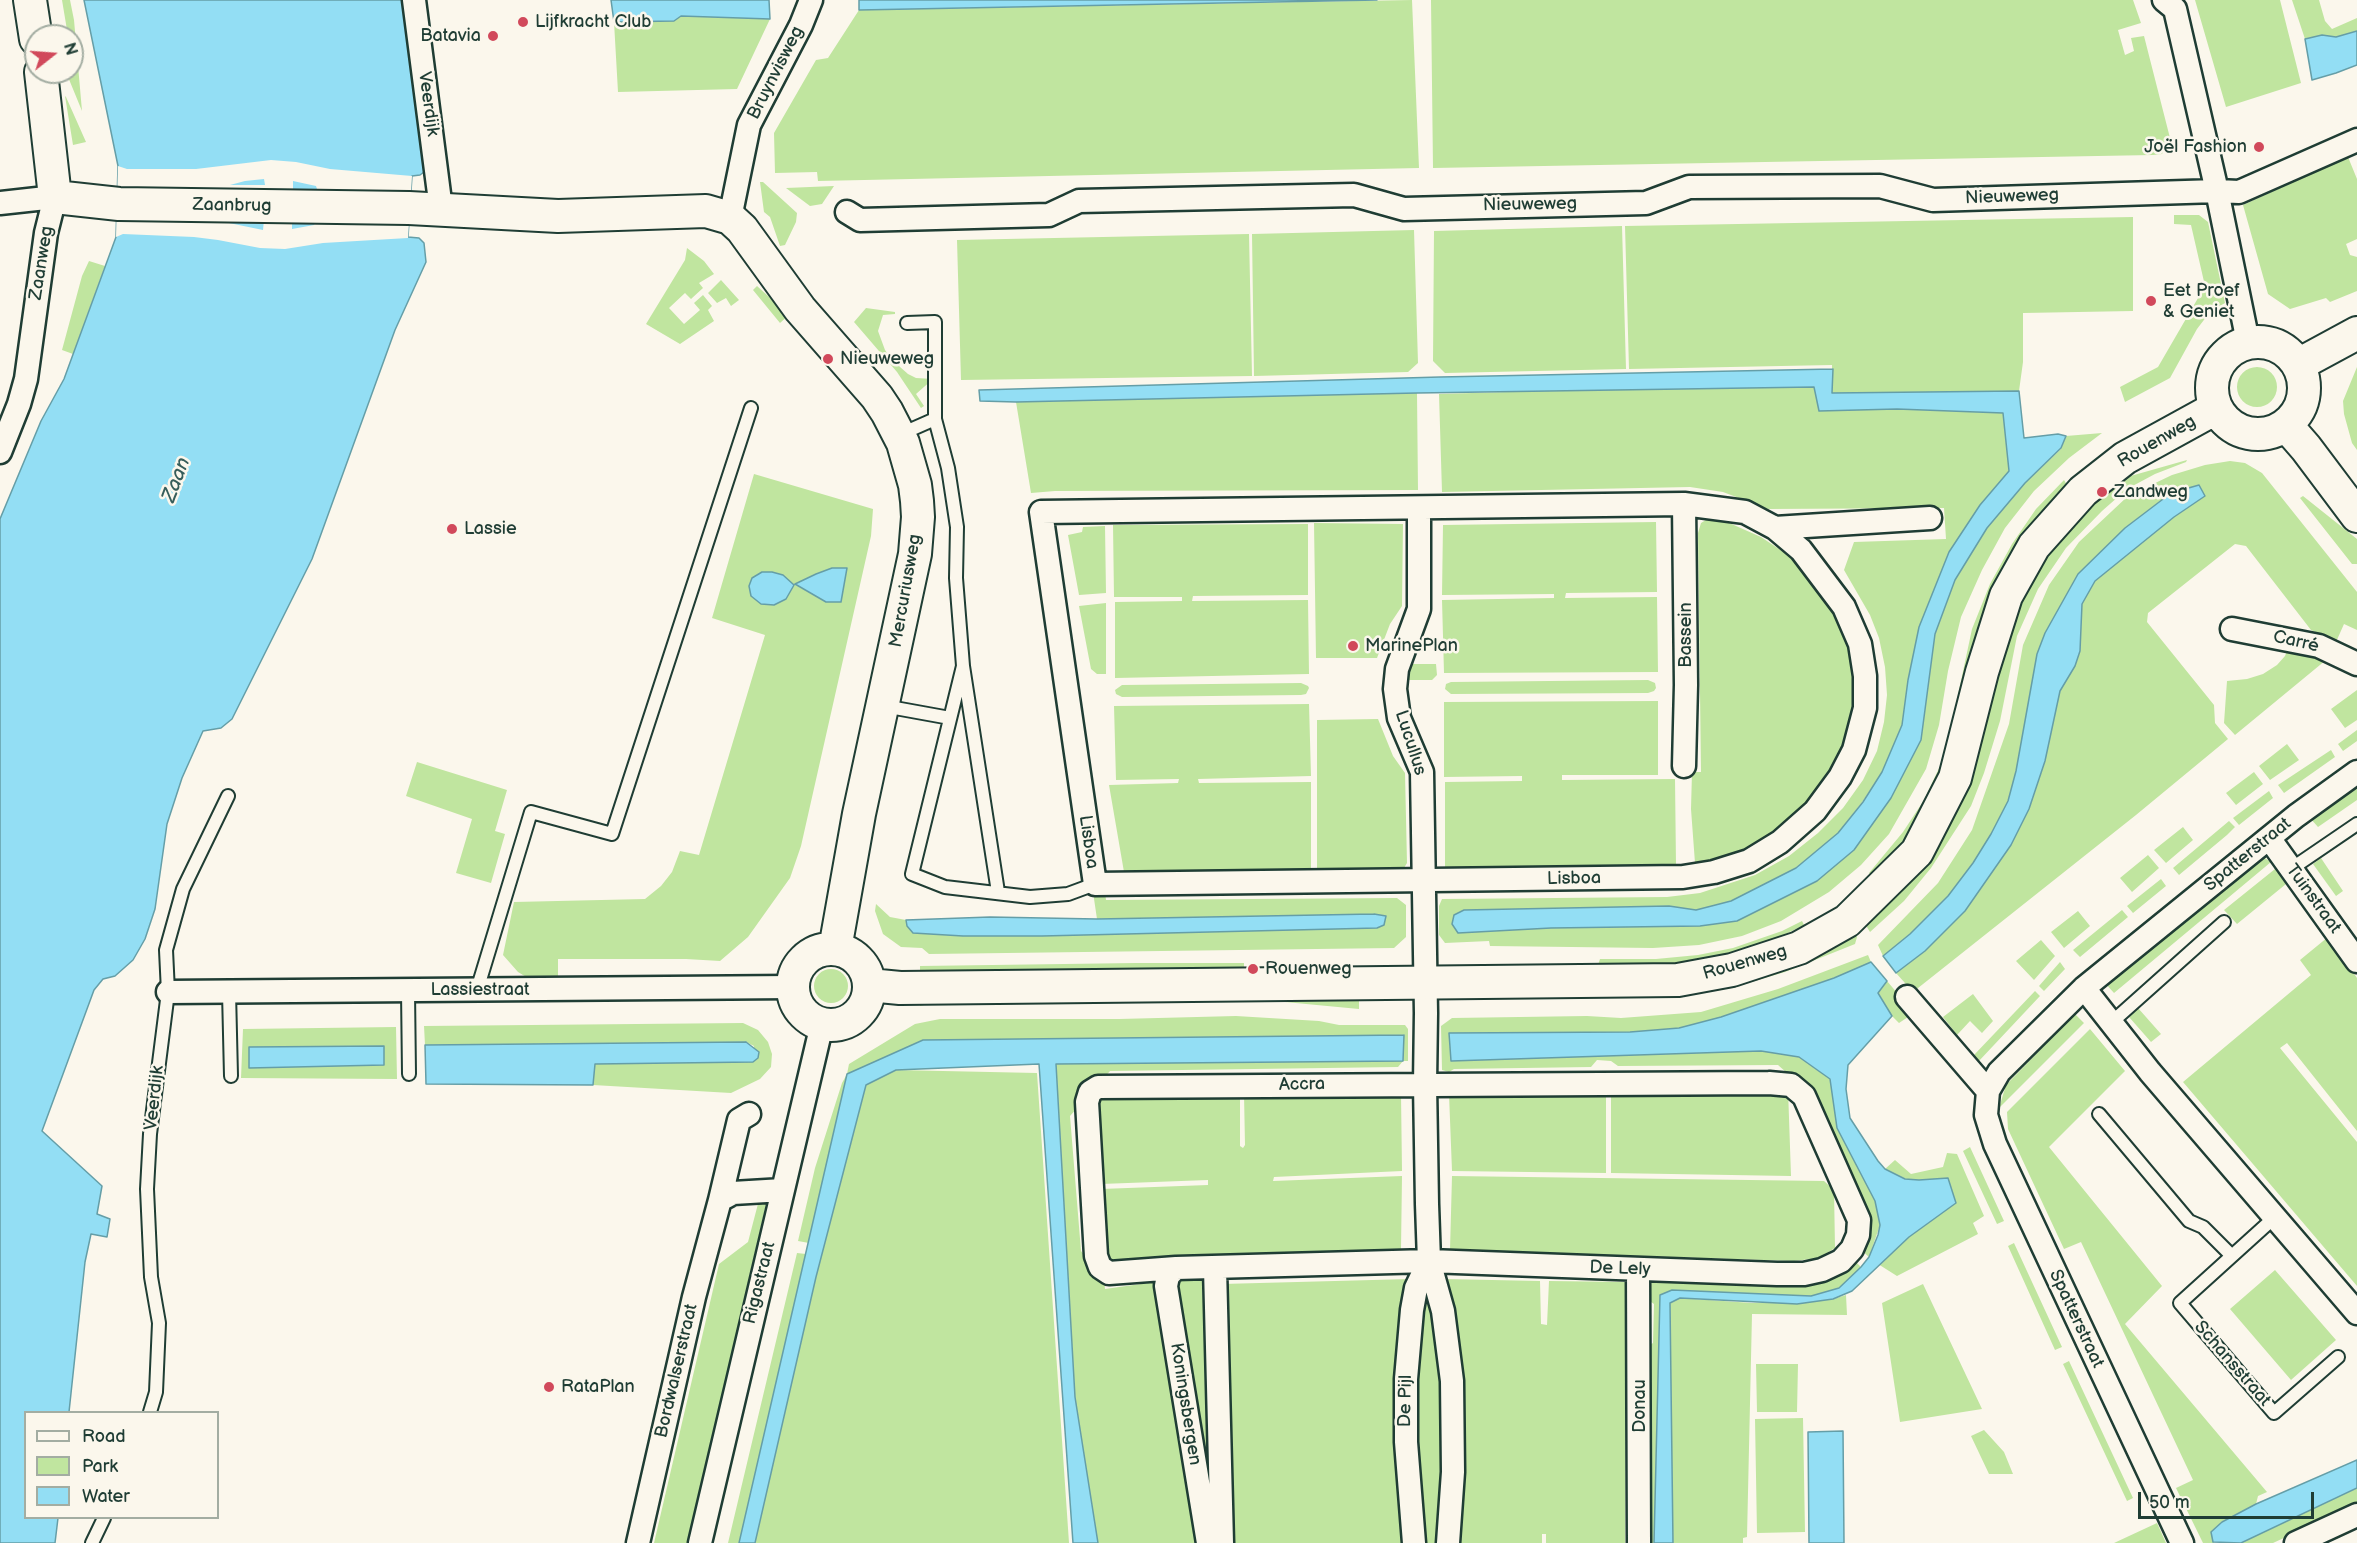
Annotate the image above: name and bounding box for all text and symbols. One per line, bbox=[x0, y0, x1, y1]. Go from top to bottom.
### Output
place label: Lijfkracht Club bbox=[535, 11, 651, 33]
marker: Lijfkracht Club bbox=[516, 15, 530, 29]
street label: Bruynvisweg bbox=[743, 23, 809, 123]
north arrow bbox=[24, 24, 84, 84]
place label: Batavia bbox=[420, 25, 481, 47]
marker: Batavia bbox=[486, 29, 500, 43]
text: N bbox=[59, 41, 81, 58]
street label: Veerdijk bbox=[413, 70, 443, 138]
place label: Joël Fashion bbox=[2144, 136, 2247, 158]
marker: Joël Fashion bbox=[2252, 140, 2266, 154]
street label: Nieuweweg bbox=[1965, 185, 2059, 209]
street label: Nieuweweg bbox=[1483, 193, 1577, 217]
street label: Zaanbrug bbox=[192, 195, 272, 217]
street label: Zaanweg bbox=[26, 225, 58, 301]
place label: Eet Proef & Geniet bbox=[2163, 280, 2240, 322]
marker: Eet Proef & Geniet bbox=[2144, 294, 2158, 308]
place label: Nieuweweg bbox=[840, 348, 934, 370]
marker: Nieuweweg bbox=[821, 352, 835, 366]
street label: Rouenweg bbox=[2114, 411, 2200, 473]
water label: Zaan bbox=[158, 454, 196, 506]
place label: Zandweg bbox=[2114, 481, 2188, 503]
marker: Zandweg bbox=[2095, 485, 2109, 499]
place label: Lassie bbox=[464, 518, 517, 540]
marker: Lassie bbox=[445, 522, 459, 536]
street label: Mercuriusweg bbox=[885, 533, 927, 649]
street label: Bassein bbox=[1675, 602, 1697, 668]
street label: Carré bbox=[2271, 626, 2321, 658]
place label: MarinePlan bbox=[1365, 635, 1458, 657]
marker: MarinePlan bbox=[1346, 639, 1360, 653]
street label: Lucullus bbox=[1389, 708, 1431, 778]
street label: Spatterstraat bbox=[2200, 813, 2296, 897]
street label: Lisboa bbox=[1074, 814, 1102, 870]
street label: Tuinstraat bbox=[2281, 860, 2345, 938]
street label: Lisboa bbox=[1547, 868, 1601, 890]
street label: Rouenweg bbox=[1700, 941, 1790, 985]
place label: Rouenweg bbox=[1265, 958, 1352, 980]
marker: Rouenweg bbox=[1246, 962, 1260, 976]
street label: Lassiestraat bbox=[430, 979, 530, 1001]
street label: Veerdijk bbox=[141, 1065, 169, 1131]
street label: Accra bbox=[1279, 1074, 1325, 1096]
street label: Rigastraat bbox=[739, 1240, 781, 1326]
street label: De Lely bbox=[1589, 1257, 1651, 1281]
street label: Spatterstraat bbox=[2044, 1267, 2108, 1371]
street label: Bordwalserstraat bbox=[651, 1302, 703, 1440]
street label: Schansstraat bbox=[2189, 1317, 2275, 1411]
street label: Koningsbergen bbox=[1165, 1341, 1205, 1467]
street label: De Pijl bbox=[1395, 1375, 1417, 1427]
place label: RataPlan bbox=[561, 1376, 635, 1398]
street label: Donau bbox=[1629, 1379, 1651, 1433]
marker: RataPlan bbox=[542, 1380, 556, 1394]
legend bbox=[24, 1411, 219, 1519]
text: Road bbox=[82, 1426, 126, 1447]
text: Park bbox=[82, 1456, 118, 1477]
scale bar bbox=[2141, 1480, 2316, 1518]
text: Water bbox=[82, 1486, 130, 1507]
text: 50 m bbox=[2149, 1492, 2190, 1513]

